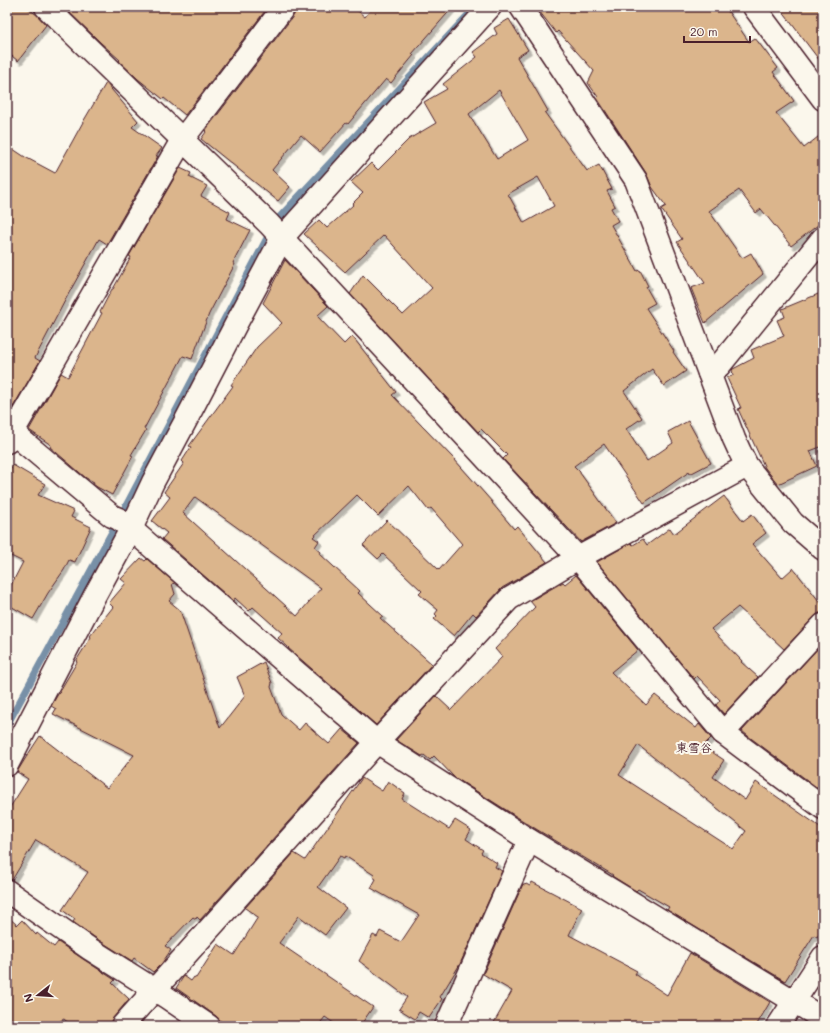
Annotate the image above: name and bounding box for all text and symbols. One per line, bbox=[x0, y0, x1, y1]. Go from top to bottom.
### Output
scale bar bbox=[684, 18, 750, 44]
text: 20 m bbox=[690, 23, 718, 39]
district label: 東雪谷 bbox=[676, 739, 712, 755]
north arrow bbox=[18, 975, 58, 1015]
text: N bbox=[20, 992, 36, 1004]

